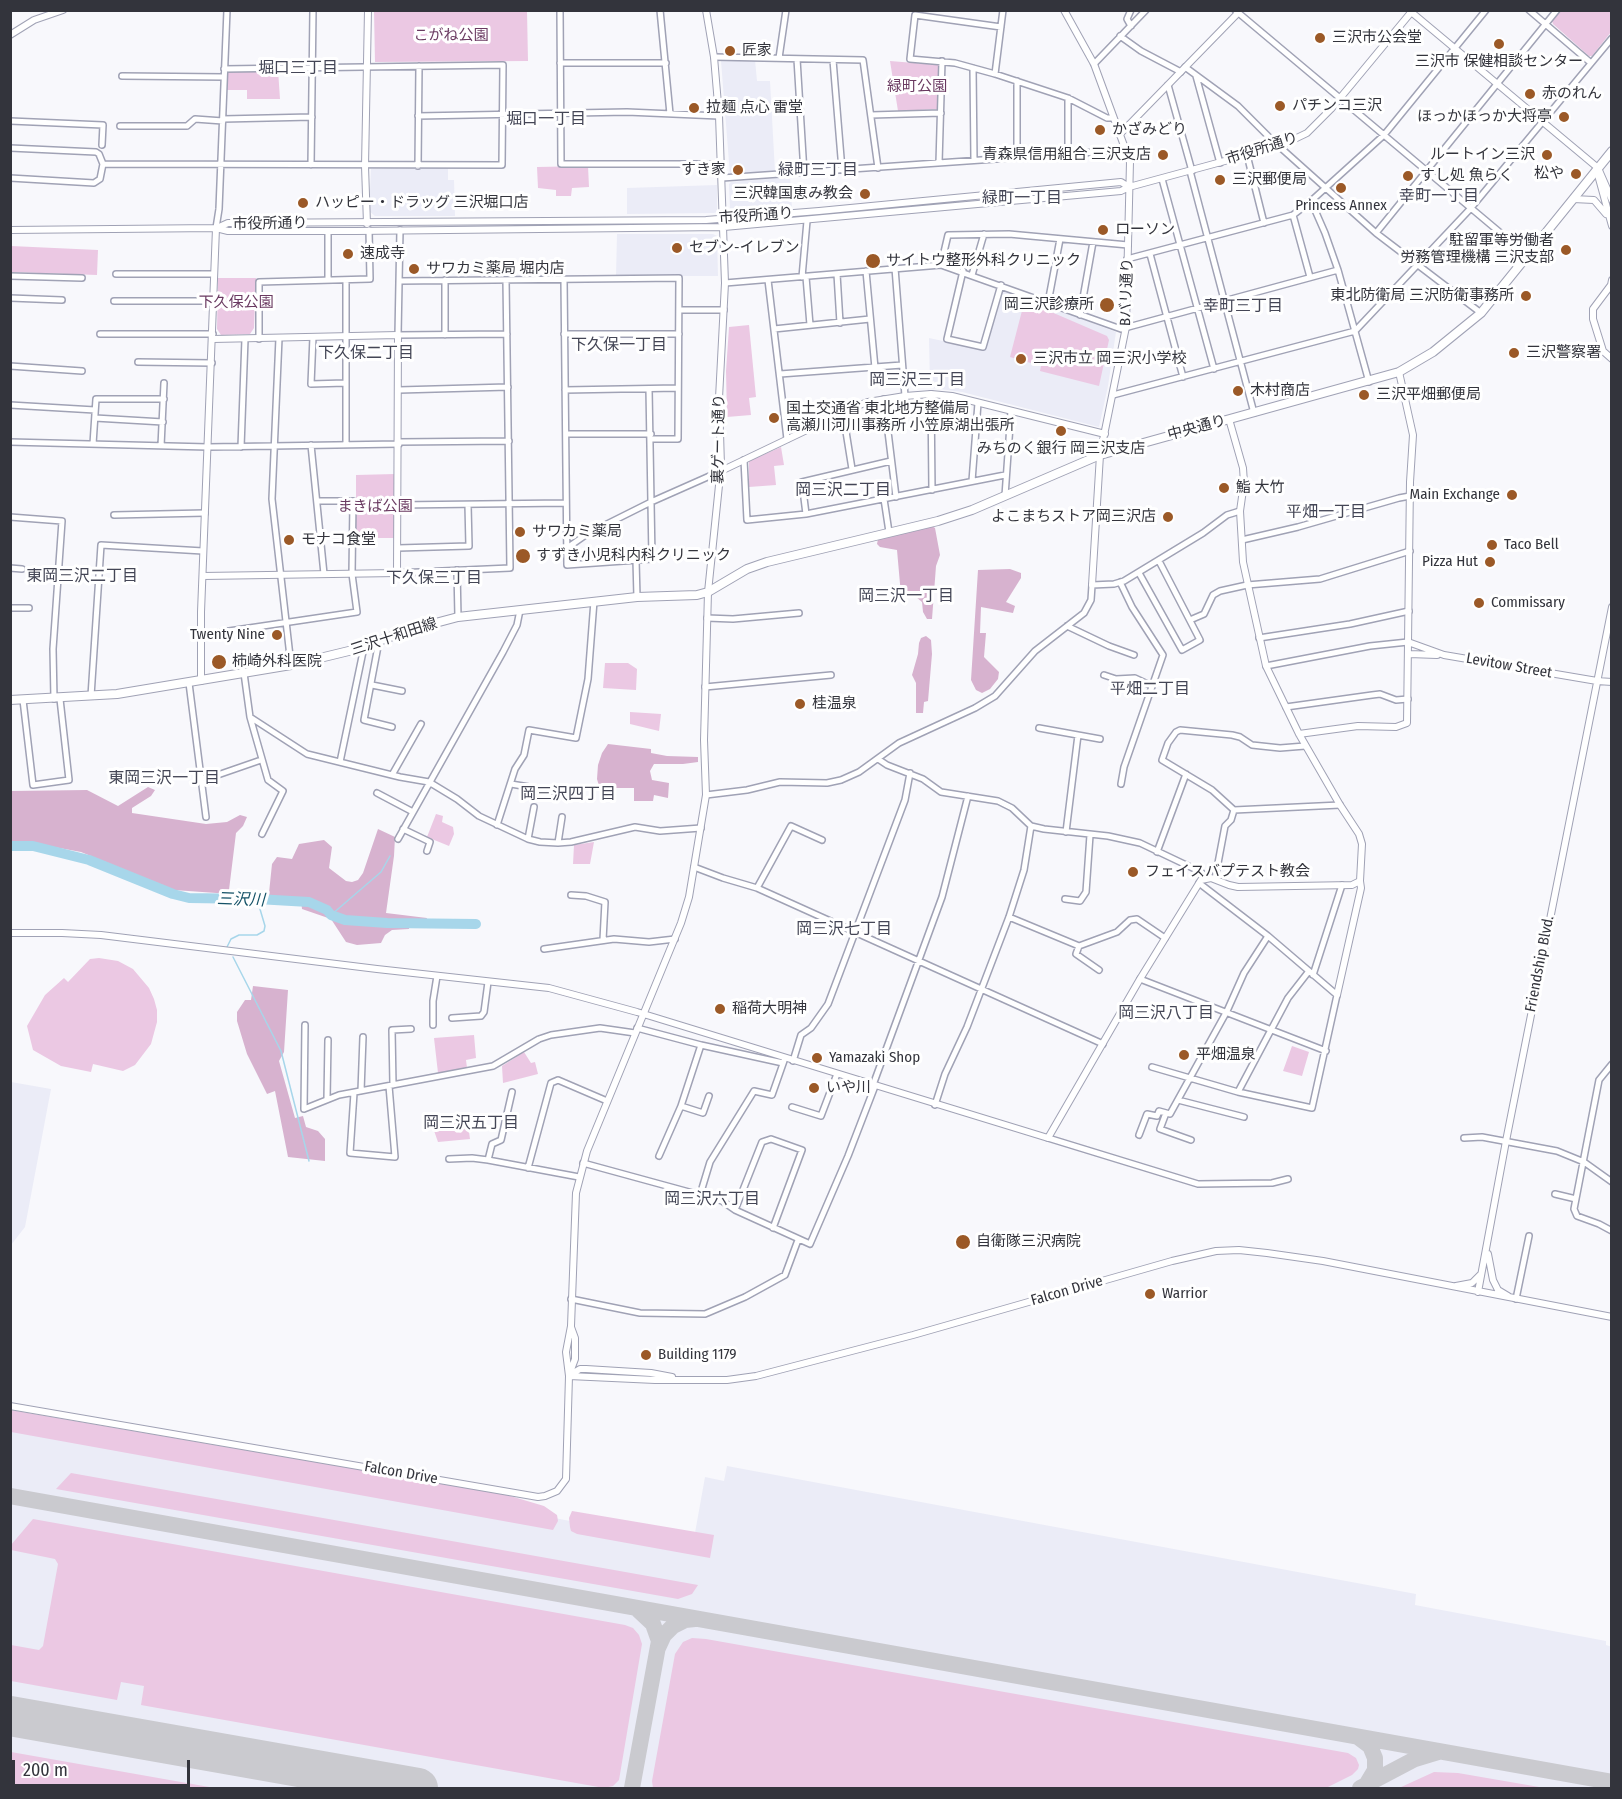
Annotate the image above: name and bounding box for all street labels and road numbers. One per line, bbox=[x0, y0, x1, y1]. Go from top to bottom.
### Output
street label: 市役所通り bbox=[1224, 129, 1300, 169]
street label: 市役所通り bbox=[718, 204, 794, 228]
street label: 市役所通り bbox=[232, 214, 308, 234]
street label: Bバリ通り bbox=[1117, 258, 1137, 326]
street label: 裏ゲート通り bbox=[709, 394, 729, 484]
street label: 中央通り bbox=[1166, 412, 1228, 444]
street label: 三沢十和田線 bbox=[348, 615, 440, 659]
street label: Levitow Street bbox=[1465, 650, 1553, 682]
street label: Friendship Blvd. bbox=[1522, 914, 1558, 1014]
street label: Falcon Drive bbox=[1029, 1272, 1105, 1310]
street label: Falcon Drive bbox=[363, 1458, 439, 1488]

